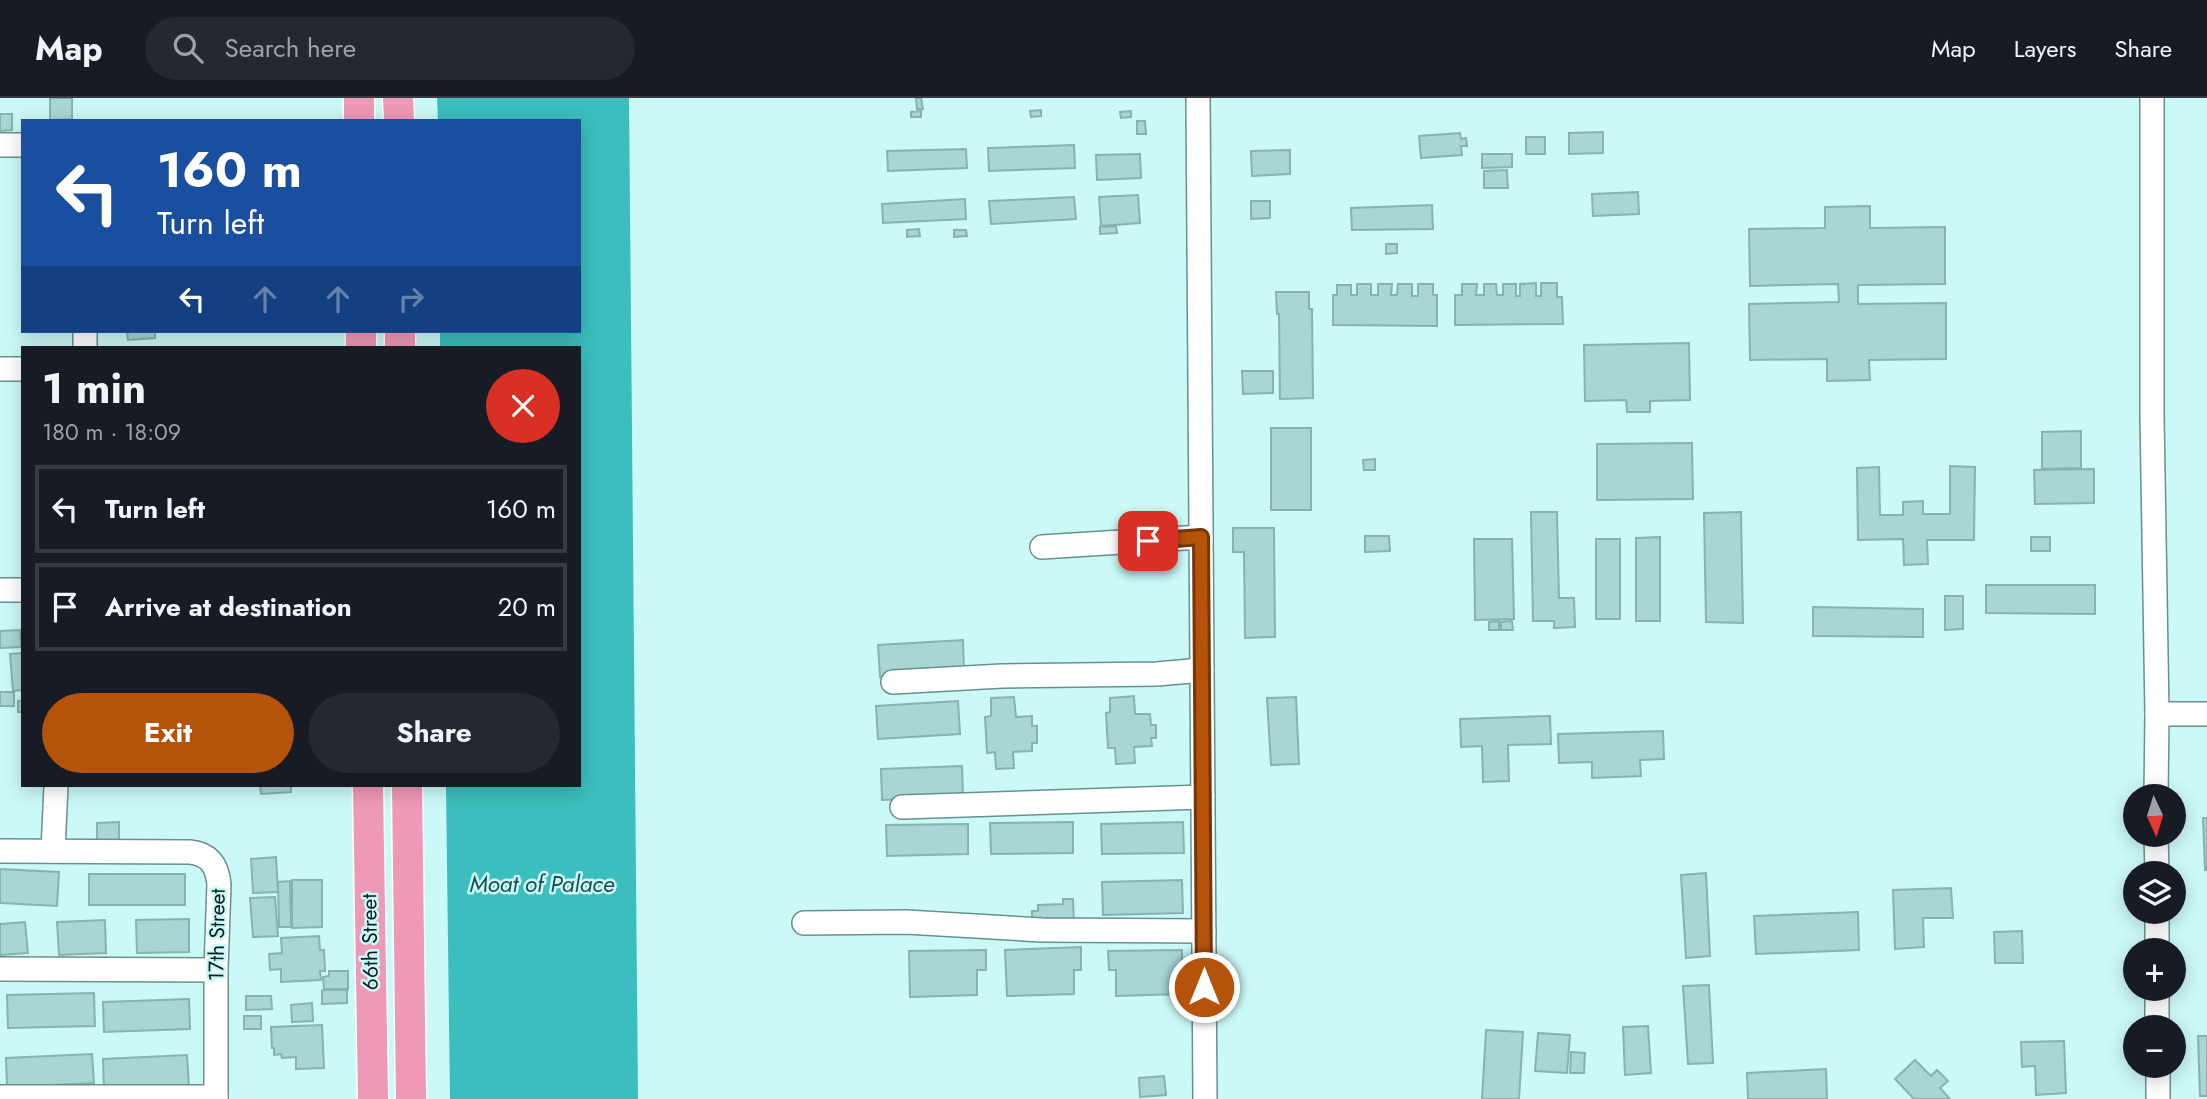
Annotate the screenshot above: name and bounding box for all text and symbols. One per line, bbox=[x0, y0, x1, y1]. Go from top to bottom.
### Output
search box bbox=[145, 17, 635, 80]
text: Map bbox=[35, 25, 103, 72]
icon: search bbox=[169, 29, 207, 67]
text: Search here bbox=[225, 29, 356, 67]
text: Map bbox=[1931, 31, 1976, 66]
text: Layers bbox=[2014, 31, 2076, 66]
text: Share bbox=[2114, 31, 2172, 66]
text: 160 m bbox=[157, 135, 302, 205]
icon: left bbox=[42, 147, 133, 238]
text: Turn left bbox=[157, 200, 264, 246]
icon: left bbox=[173, 280, 211, 318]
icon: ahead bbox=[246, 280, 284, 318]
icon: ahead bbox=[319, 280, 357, 318]
icon: right bbox=[392, 280, 430, 318]
text: 1 min bbox=[42, 358, 146, 419]
button: close bbox=[486, 369, 560, 443]
text: 180 m · 18:09 bbox=[42, 415, 181, 449]
icon: left bbox=[46, 490, 84, 528]
text: Turn left bbox=[105, 490, 205, 528]
text: 160 m bbox=[486, 490, 556, 528]
pin bbox=[1118, 511, 1178, 571]
icon: arrive bbox=[1129, 522, 1167, 560]
icon: arrive bbox=[46, 588, 84, 626]
text: Arrive at destination bbox=[105, 588, 352, 626]
text: 20 m bbox=[498, 588, 556, 626]
button: Exit bbox=[42, 693, 294, 773]
button: Share bbox=[308, 693, 560, 773]
north arrow bbox=[2123, 784, 2186, 847]
map controls bbox=[2123, 784, 2186, 1078]
button: layers bbox=[2123, 861, 2186, 924]
water label: Moat of Palace bbox=[469, 867, 615, 901]
street label: 17th Street bbox=[201, 888, 233, 982]
street label: 66th Street bbox=[354, 893, 386, 991]
button: + bbox=[2123, 938, 2186, 1001]
position arrow bbox=[1167, 950, 1241, 1024]
button: − bbox=[2123, 1015, 2186, 1078]

